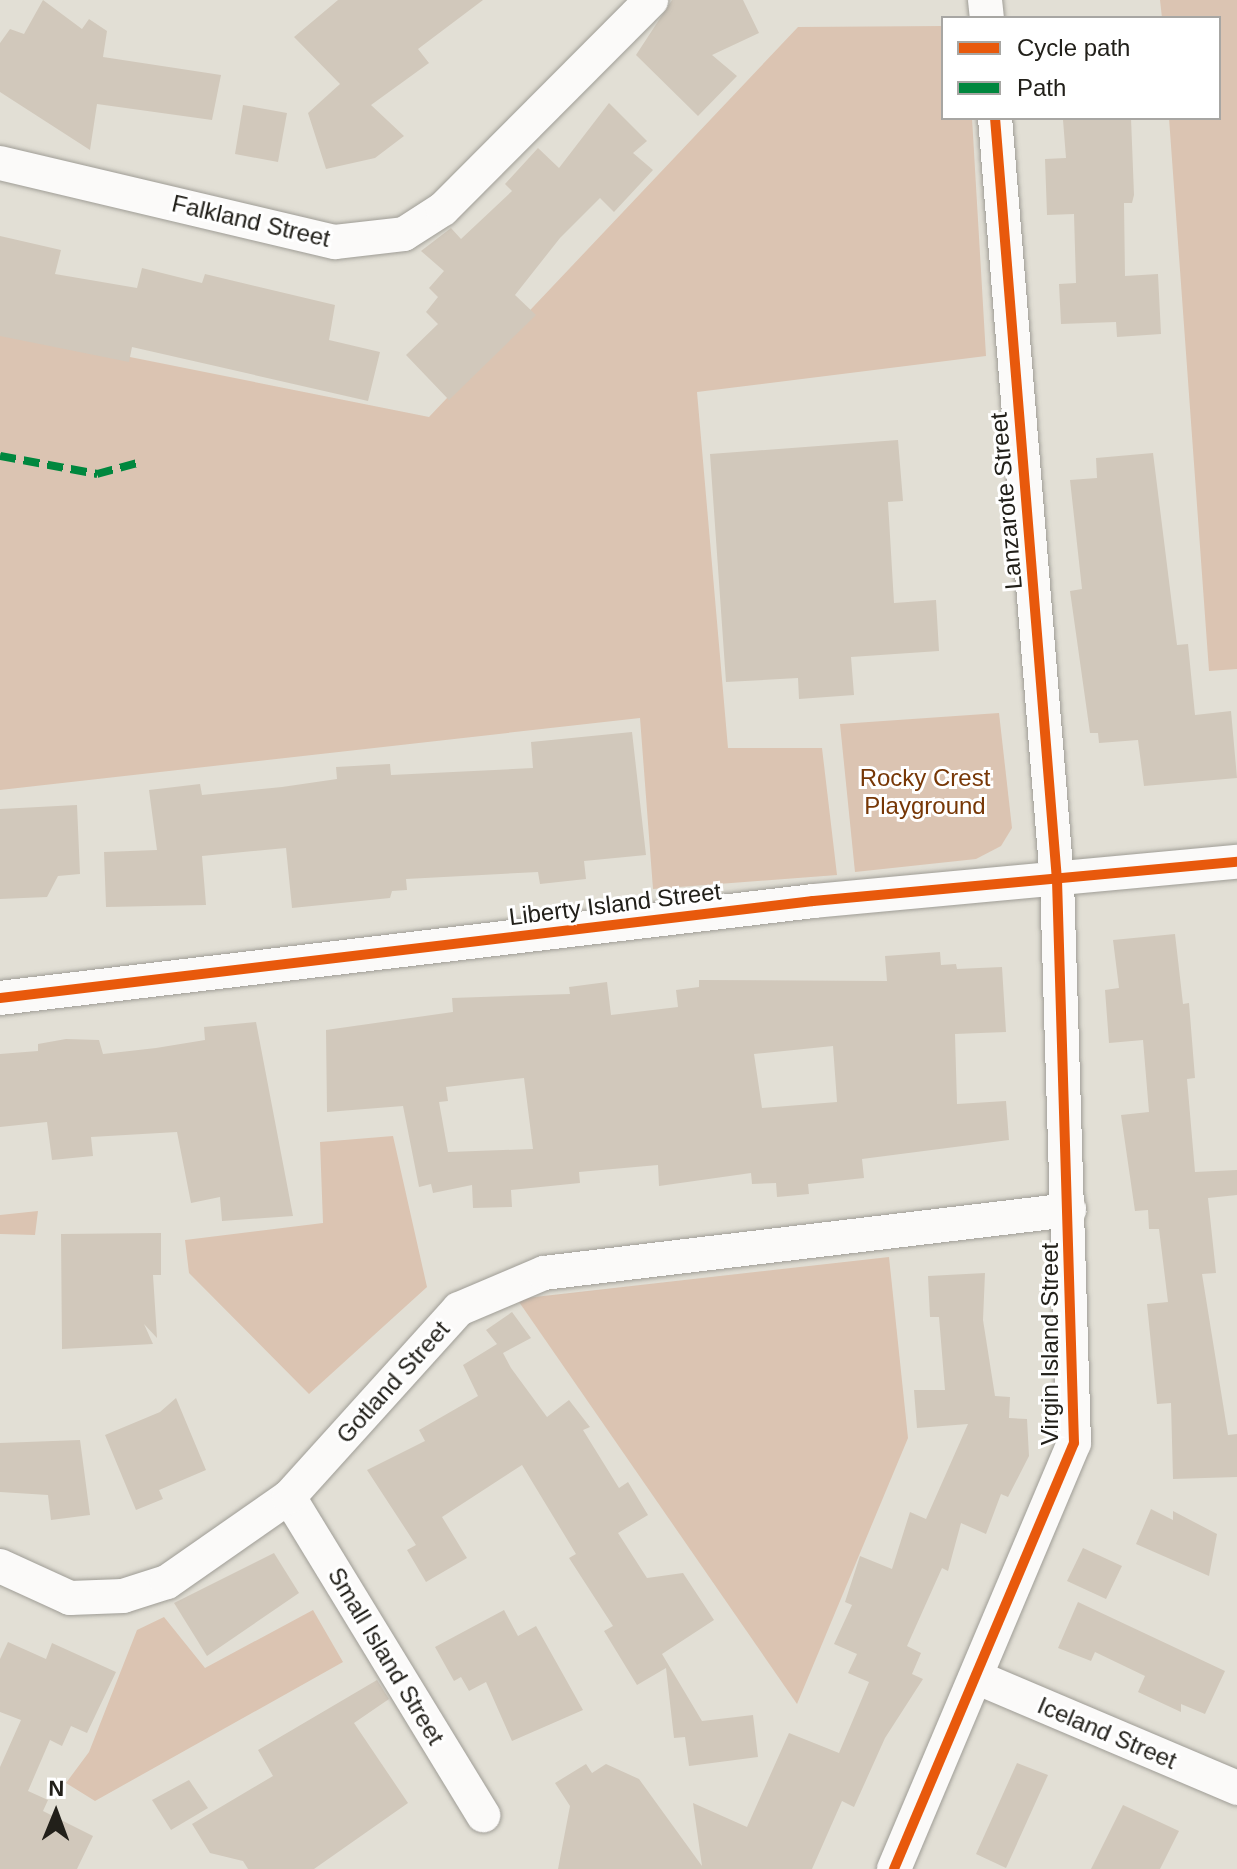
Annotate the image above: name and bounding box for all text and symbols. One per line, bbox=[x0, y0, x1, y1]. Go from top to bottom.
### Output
legend bbox=[941, 16, 1221, 120]
text: Cycle path bbox=[1017, 34, 1130, 61]
text: Path bbox=[1017, 74, 1066, 101]
street label: Falkland Street bbox=[169, 189, 333, 253]
street label: Lanzarote Street bbox=[984, 411, 1028, 591]
park label: Rocky Crest Playground bbox=[860, 764, 990, 820]
street label: Liberty Island Street bbox=[507, 877, 723, 931]
street label: Virgin Island Street bbox=[1036, 1243, 1064, 1445]
street label: Gotland Street bbox=[331, 1315, 455, 1449]
street label: Small Island Street bbox=[322, 1562, 450, 1750]
street label: Iceland Street bbox=[1033, 1691, 1181, 1775]
north arrow bbox=[16, 1773, 96, 1853]
text: N bbox=[48, 1776, 65, 1801]

